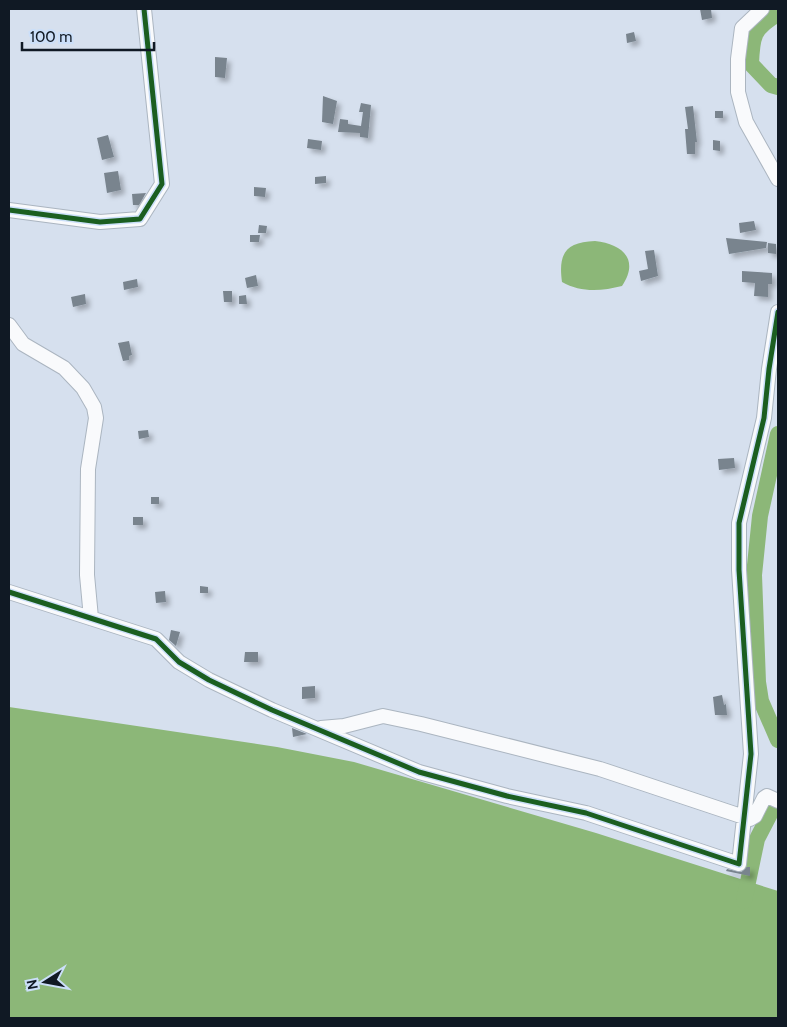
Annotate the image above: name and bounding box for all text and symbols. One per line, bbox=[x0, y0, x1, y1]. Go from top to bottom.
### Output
scale bar bbox=[22, 20, 155, 52]
text: 100 m bbox=[30, 28, 72, 46]
north arrow bbox=[20, 957, 70, 1007]
text: N bbox=[22, 978, 42, 991]

